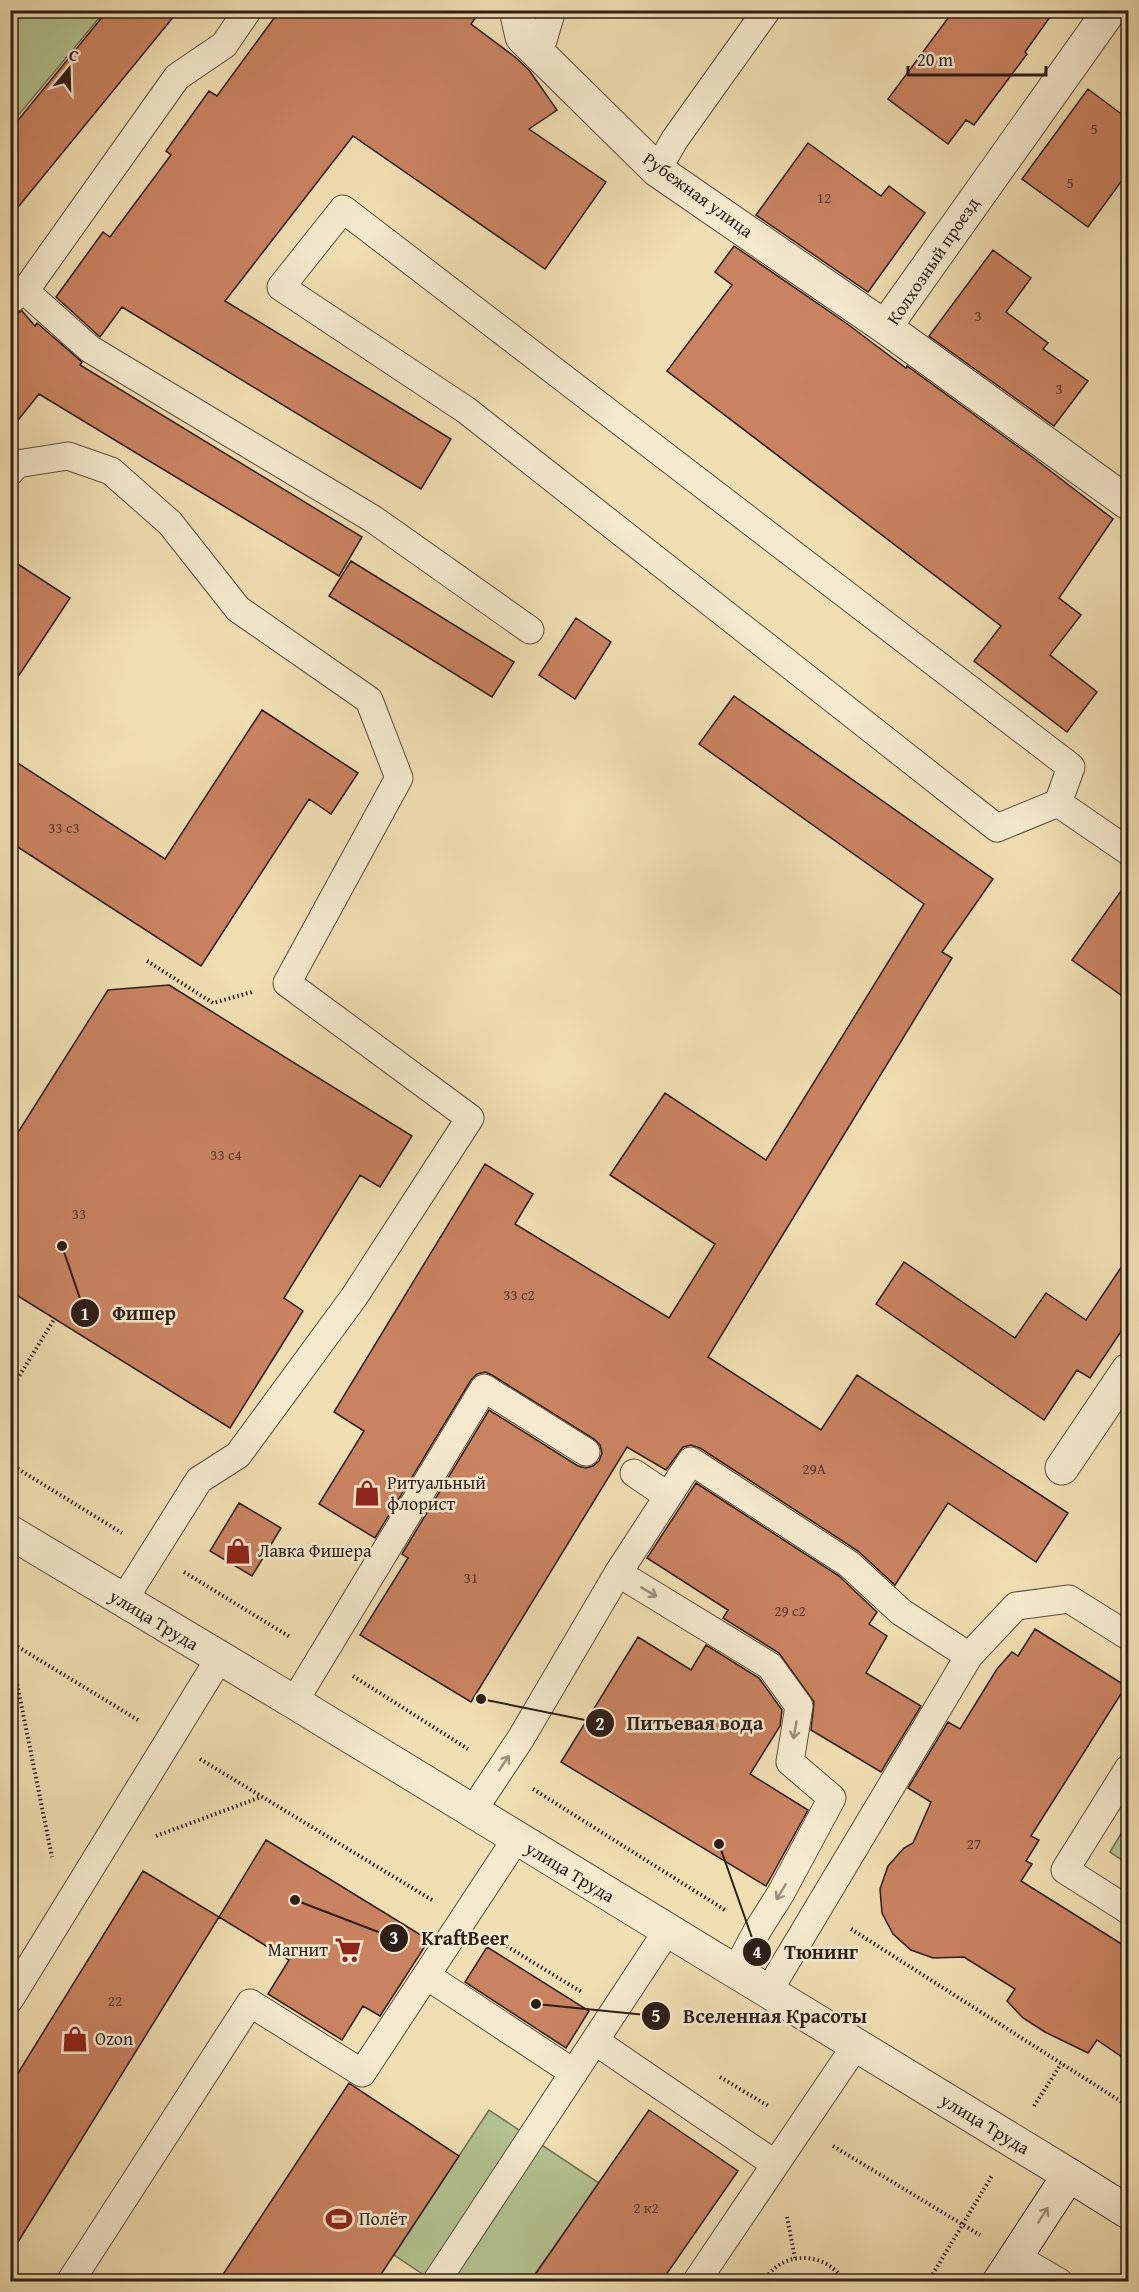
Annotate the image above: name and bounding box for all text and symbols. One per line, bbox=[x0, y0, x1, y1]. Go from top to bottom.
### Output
north arrow bbox=[39, 39, 99, 99]
scale bar bbox=[908, 39, 1046, 77]
text: С bbox=[66, 42, 82, 68]
text: 20 m bbox=[917, 46, 953, 73]
house number: 5 bbox=[1090, 118, 1098, 139]
street label: Рубежная улица bbox=[638, 145, 759, 244]
house number: 5 bbox=[1066, 172, 1074, 193]
house number: 12 bbox=[817, 187, 831, 208]
street label: Колхозный проезд bbox=[880, 191, 986, 330]
house number: 3 bbox=[974, 305, 982, 326]
house number: 3 bbox=[1055, 378, 1063, 399]
house number: 33 с3 bbox=[48, 817, 80, 838]
house number: 33 с4 bbox=[210, 1144, 242, 1165]
house number: 33 bbox=[72, 1203, 86, 1224]
house number: 33 с2 bbox=[503, 1284, 535, 1305]
callout: Фишер bbox=[70, 1294, 188, 1332]
text: Фишер bbox=[112, 1298, 176, 1327]
text: 1 bbox=[80, 1300, 90, 1327]
house number: 29А bbox=[802, 1458, 826, 1479]
place label: Ритуальный флорист bbox=[387, 1469, 486, 1517]
shop icon: Ритуальный флорист bbox=[352, 1478, 382, 1508]
shop icon: Лавка Фишера bbox=[223, 1536, 253, 1566]
place label: Лавка Фишера bbox=[258, 1537, 372, 1564]
house number: 31 bbox=[464, 1567, 478, 1588]
street label: улица Труда bbox=[104, 1582, 204, 1657]
one-way arrow bbox=[640, 1587, 657, 1599]
house number: 29 с2 bbox=[774, 1600, 806, 1621]
callout: Питьевая вода bbox=[585, 1704, 775, 1742]
text: Питьевая вода bbox=[627, 1708, 764, 1737]
text: 2 bbox=[595, 1710, 605, 1737]
one-way arrow bbox=[789, 1720, 800, 1740]
one-way arrow bbox=[498, 1756, 510, 1772]
house number: 27 bbox=[967, 1833, 981, 1854]
street label: улица Труда bbox=[520, 1834, 620, 1909]
one-way arrow bbox=[775, 1883, 787, 1900]
callout: KraftBeer bbox=[379, 1919, 521, 1957]
text: KraftBeer bbox=[421, 1923, 509, 1952]
text: 3 bbox=[389, 1924, 399, 1951]
callout: Тюнинг bbox=[742, 1933, 870, 1971]
supermarket icon: Магнит bbox=[333, 1935, 363, 1965]
place label: Магнит bbox=[268, 1936, 328, 1963]
text: Тюнинг bbox=[784, 1937, 858, 1966]
text: 4 bbox=[752, 1938, 762, 1965]
house number: 22 bbox=[108, 1990, 122, 2011]
callout: Вселенная Красоты bbox=[641, 1997, 878, 2035]
text: Вселенная Красоты bbox=[683, 2001, 867, 2030]
text: 5 bbox=[651, 2002, 661, 2029]
shop icon: Ozon bbox=[60, 2024, 90, 2054]
place label: Ozon bbox=[95, 2025, 133, 2052]
street label: улица Труда bbox=[935, 2086, 1035, 2161]
house number: 2 к2 bbox=[633, 2197, 659, 2218]
sports icon: Полёт bbox=[324, 2204, 354, 2234]
place label: Полёт bbox=[359, 2205, 407, 2232]
one-way arrow bbox=[1037, 2208, 1049, 2224]

